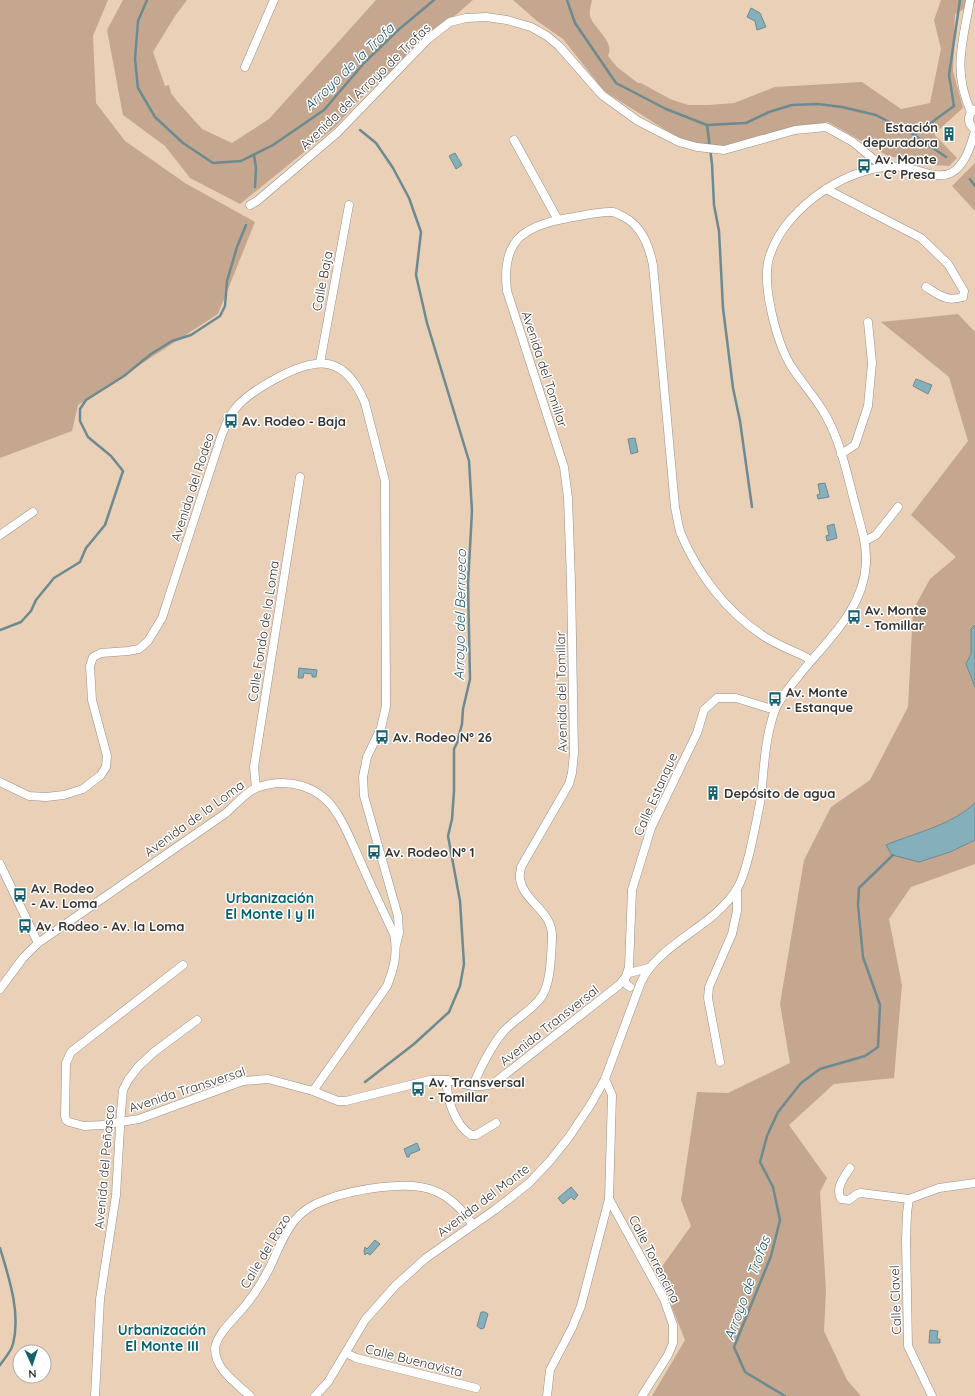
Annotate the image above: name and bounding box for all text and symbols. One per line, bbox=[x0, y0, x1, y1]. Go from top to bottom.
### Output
water label: Arroyo de la Trofa bbox=[300, 18, 399, 115]
street label: Avenida del Arroyo de Trofas bbox=[296, 19, 434, 153]
place label: Estación depuradora bbox=[863, 119, 938, 150]
building icon: Estación depuradora bbox=[941, 126, 957, 142]
place label: Av. Monte - Cº Presa bbox=[875, 151, 937, 182]
bus stop icon: Av. Monte - Cº Presa bbox=[856, 158, 872, 174]
street label: Calle Baja bbox=[308, 250, 336, 312]
street label: Avenida del Tomillar bbox=[519, 309, 571, 429]
bus stop icon: Av. Rodeo - Baja bbox=[223, 413, 239, 429]
place label: Av. Rodeo - Baja bbox=[242, 413, 346, 429]
street label: Avenida del Rodeo bbox=[167, 431, 217, 543]
water label: Arroyo del Berrueco bbox=[450, 549, 470, 681]
street label: Calle Fondo de la Loma bbox=[244, 559, 282, 703]
place label: Av. Monte - Tomillar bbox=[865, 602, 927, 633]
bus stop icon: Av. Monte - Tomillar bbox=[846, 609, 862, 625]
street label: Avenida del Tomillar bbox=[552, 631, 570, 753]
place label: Av. Monte - Estanque bbox=[786, 684, 854, 715]
bus stop icon: Av. Monte - Estanque bbox=[767, 691, 783, 707]
bus stop icon: Av. Rodeo Nº 26 bbox=[374, 729, 390, 745]
place label: Av. Rodeo Nº 26 bbox=[393, 729, 492, 745]
street label: Calle Estanque bbox=[630, 750, 680, 838]
street label: Avenida de la Loma bbox=[141, 776, 247, 860]
building icon: Depósito de agua bbox=[705, 785, 721, 801]
place label: Depósito de agua bbox=[724, 785, 835, 801]
bus stop icon: Av. Rodeo Nº 1 bbox=[366, 844, 382, 860]
place label: Av. Rodeo Nº 1 bbox=[385, 844, 475, 860]
place label: Av. Rodeo - Av. Loma bbox=[31, 880, 97, 911]
bus stop icon: Av. Rodeo - Av. Loma bbox=[12, 887, 28, 903]
district label: Urbanización El Monte I y II bbox=[225, 889, 315, 923]
bus stop icon: Av. Rodeo - Av. la Loma bbox=[17, 918, 33, 934]
place label: Av. Rodeo - Av. la Loma bbox=[36, 918, 185, 934]
street label: Avenida Transversal bbox=[496, 981, 602, 1069]
street label: Avenida Transversal bbox=[127, 1063, 247, 1115]
place label: Av. Transversal - Tomillar bbox=[429, 1074, 525, 1105]
bus stop icon: Av. Transversal - Tomillar bbox=[410, 1081, 426, 1097]
street label: Avenida del Peñasco bbox=[91, 1104, 117, 1230]
street label: Avenida del Monte bbox=[434, 1160, 532, 1240]
street label: Calle del Pozo bbox=[236, 1211, 294, 1291]
street label: Calle Torrencina bbox=[626, 1212, 684, 1306]
water label: Arroyo de Trofas bbox=[720, 1232, 775, 1343]
street label: Calle Clavel bbox=[886, 1265, 904, 1335]
district label: Urbanización El Monte III bbox=[118, 1321, 206, 1355]
street label: Calle Buenavista bbox=[364, 1340, 464, 1380]
north arrow bbox=[12, 1344, 52, 1384]
text: N bbox=[28, 1367, 37, 1381]

